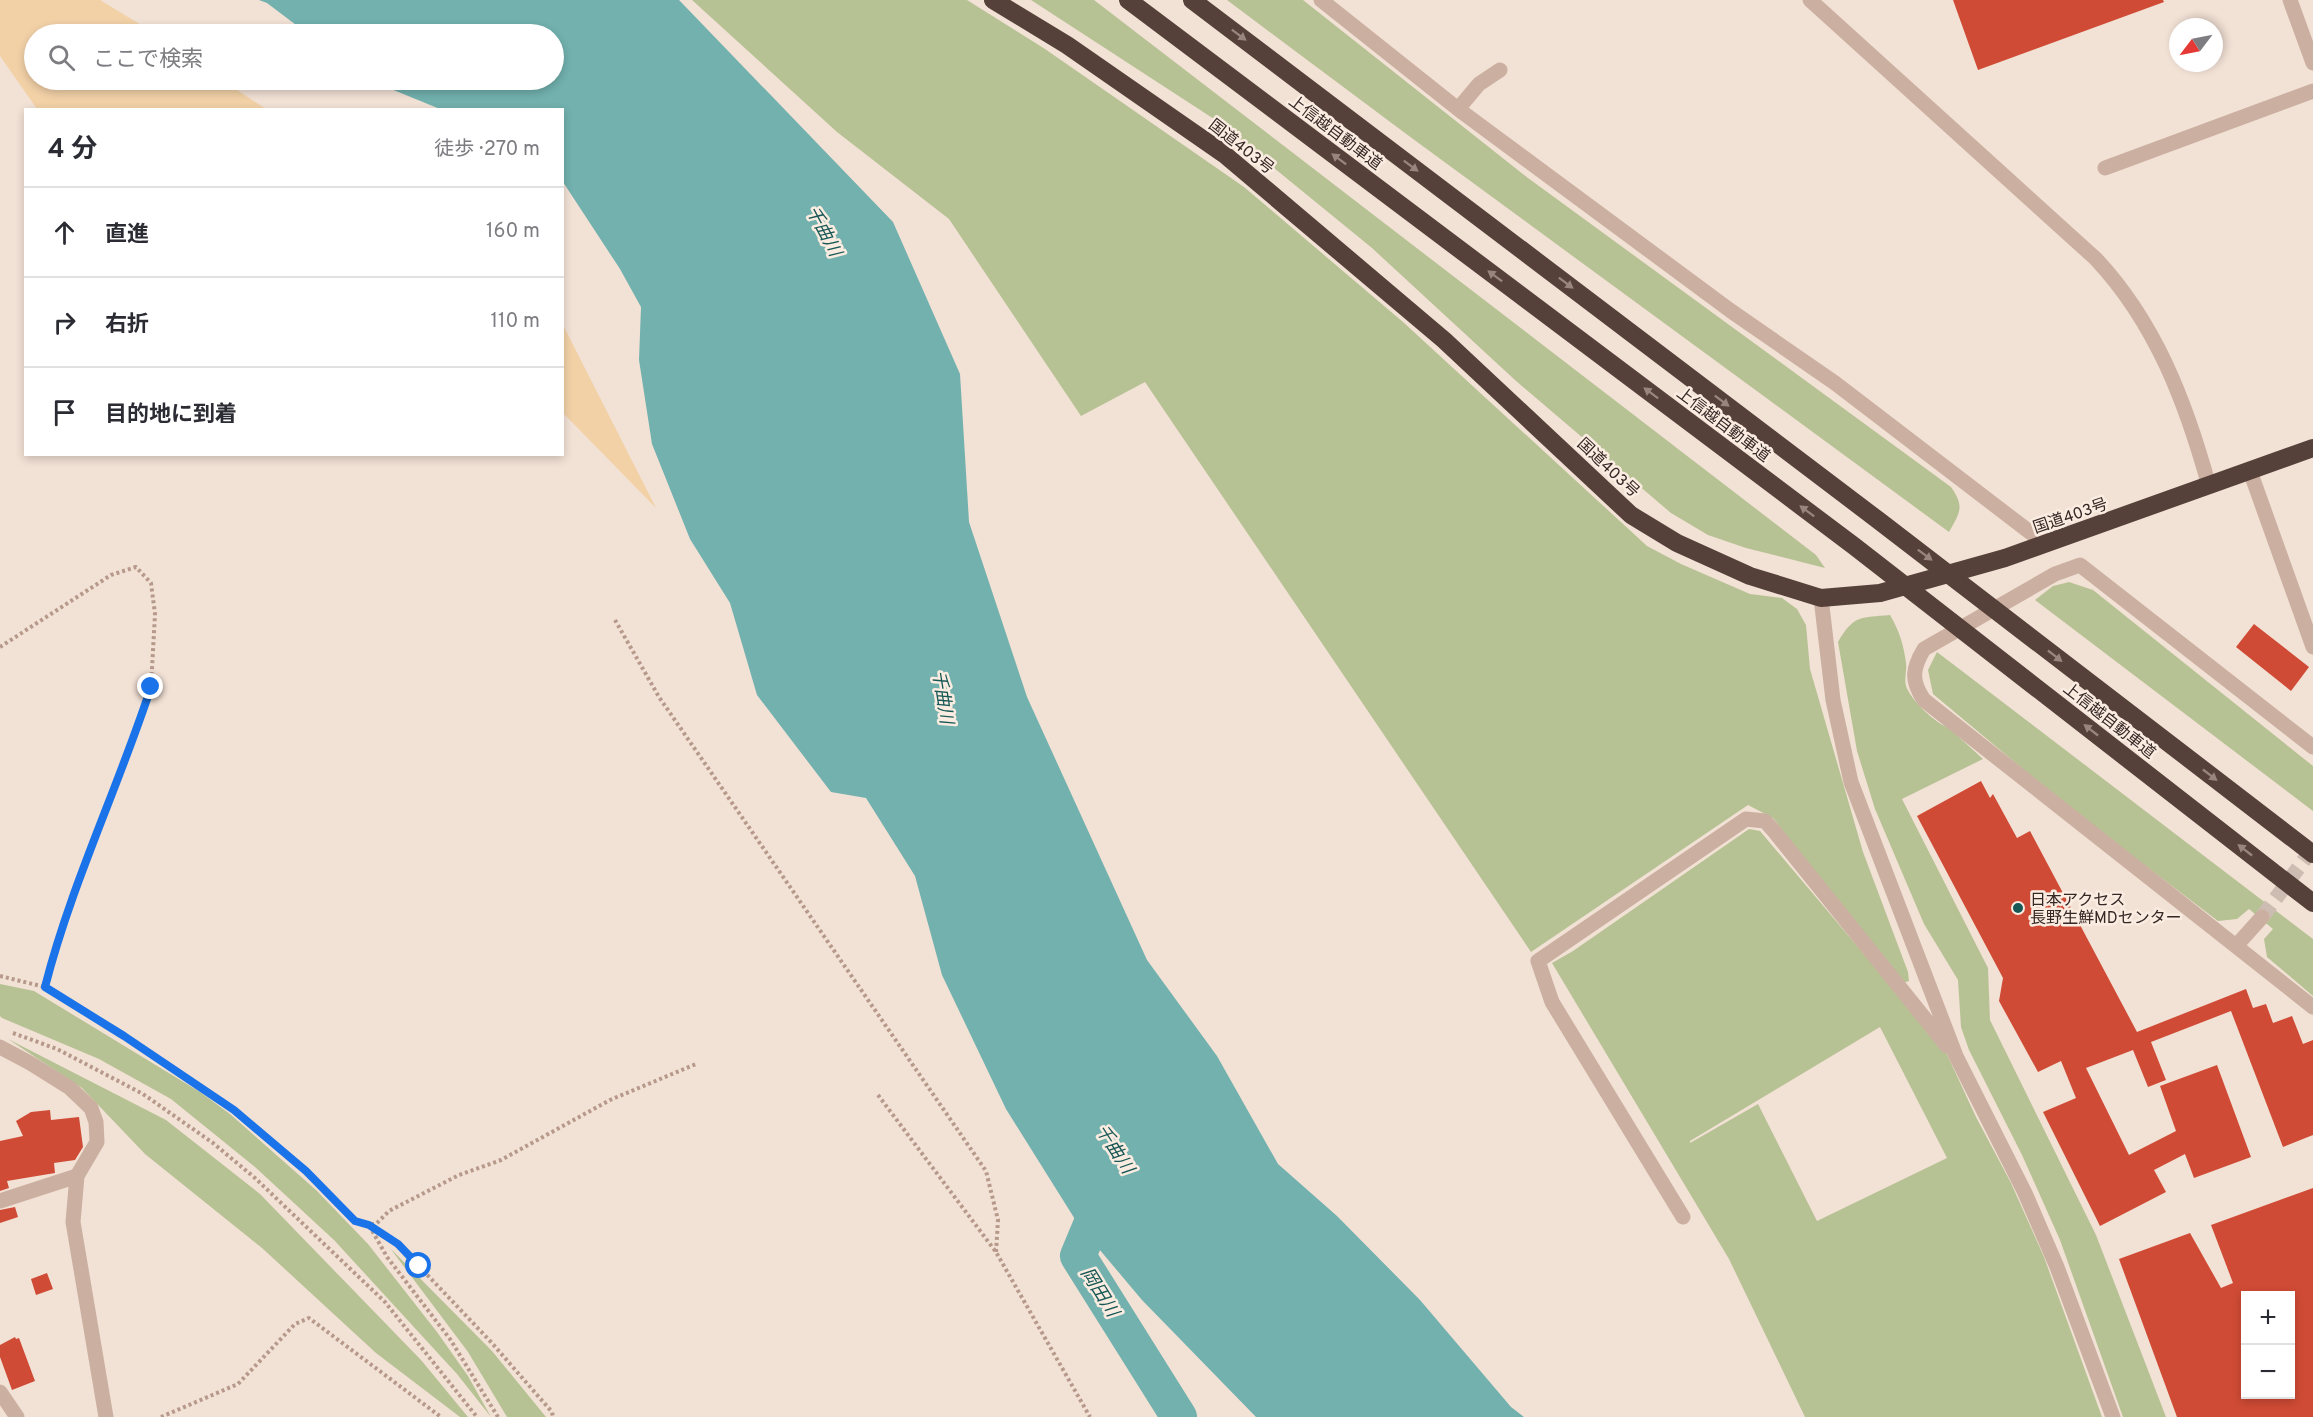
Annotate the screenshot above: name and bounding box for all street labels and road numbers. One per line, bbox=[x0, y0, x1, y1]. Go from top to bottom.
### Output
street label: 上信越自動車道 bbox=[1284, 92, 1386, 175]
street label: 国道403号 bbox=[1204, 116, 1278, 179]
street label: 上信越自動車道 bbox=[1672, 384, 1774, 467]
street label: 国道403号 bbox=[1572, 435, 1643, 502]
street label: 国道403号 bbox=[2031, 495, 2111, 539]
street label: 上信越自動車道 bbox=[2058, 679, 2159, 764]

